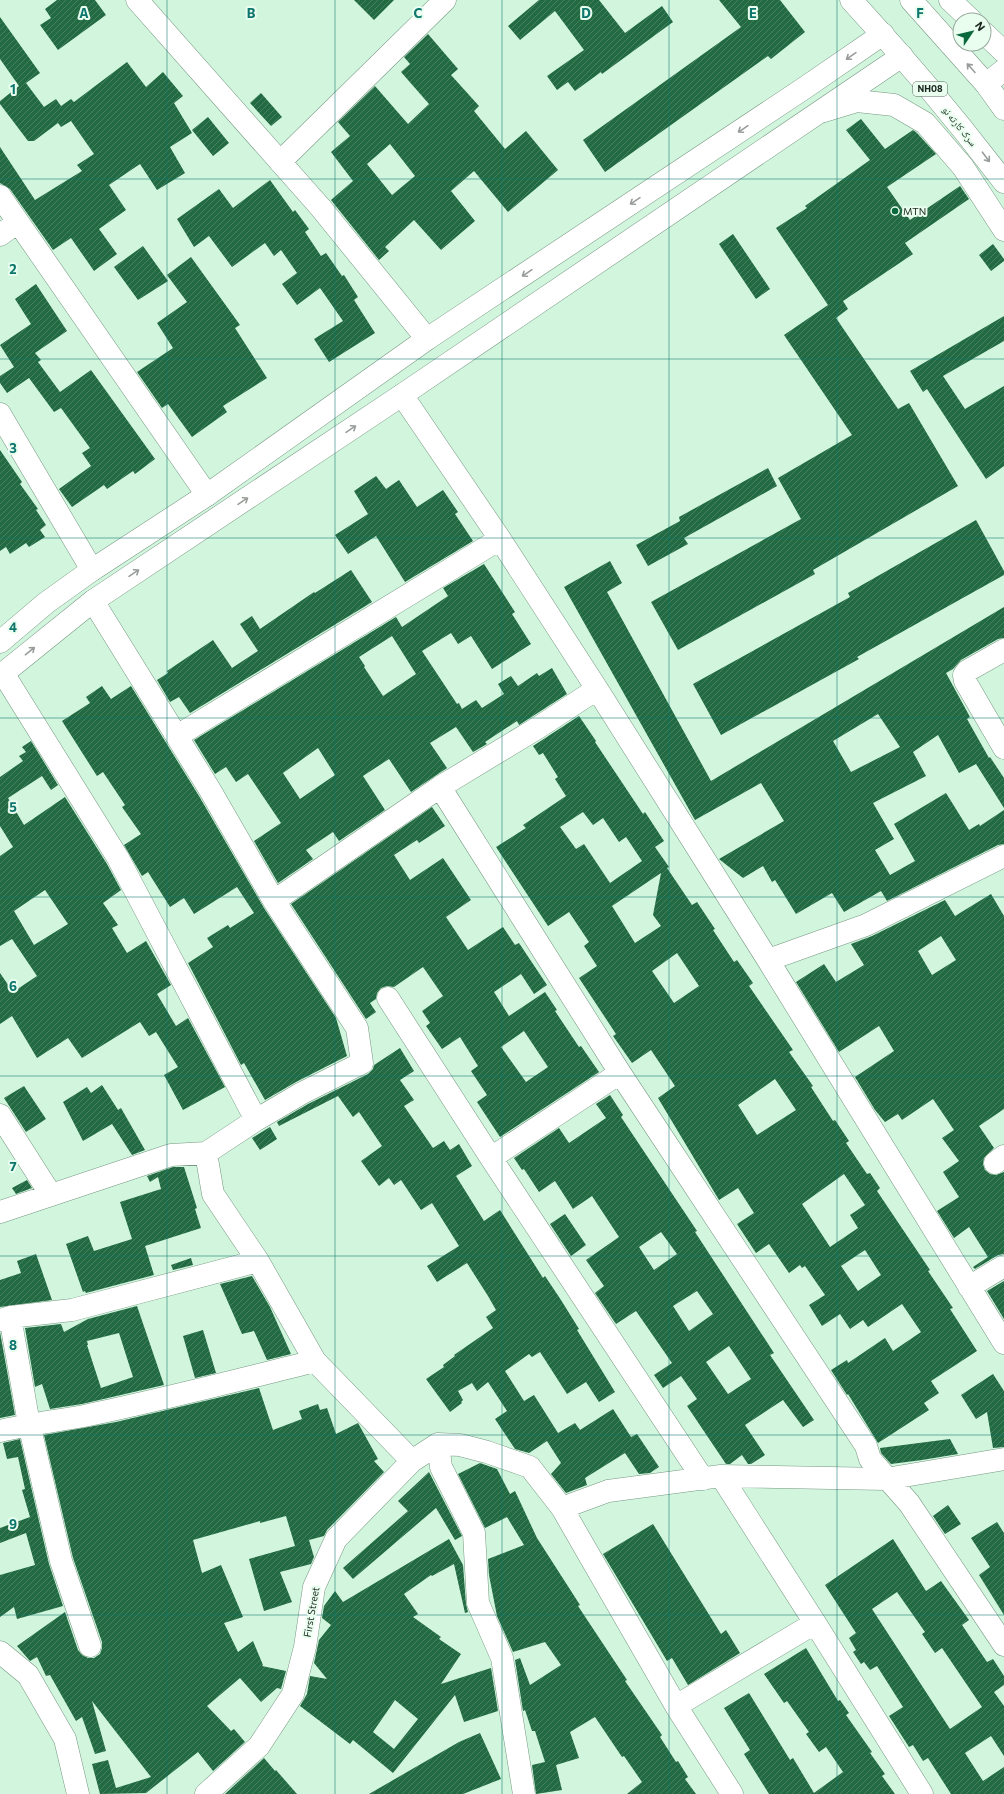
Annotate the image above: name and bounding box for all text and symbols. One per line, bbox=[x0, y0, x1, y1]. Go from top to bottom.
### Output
text: A bbox=[79, 5, 89, 21]
text: B bbox=[247, 5, 256, 21]
text: C bbox=[414, 5, 423, 21]
text: D bbox=[581, 5, 591, 21]
text: E bbox=[749, 5, 757, 21]
text: F bbox=[916, 5, 924, 21]
north arrow bbox=[952, 12, 992, 52]
text: N bbox=[973, 19, 988, 33]
one-way arrow bbox=[846, 52, 857, 60]
one-way arrow bbox=[967, 62, 976, 73]
text: 1 bbox=[10, 81, 16, 97]
road number: NH08 bbox=[913, 82, 947, 96]
street label: سرک کارته نو bbox=[940, 104, 980, 149]
one-way arrow bbox=[738, 125, 749, 133]
one-way arrow bbox=[981, 152, 990, 163]
one-way arrow bbox=[630, 197, 641, 205]
place label: MTN bbox=[903, 205, 926, 217]
marker: MTN bbox=[890, 206, 900, 216]
text: 2 bbox=[9, 261, 17, 277]
one-way arrow bbox=[522, 269, 533, 277]
one-way arrow bbox=[345, 425, 356, 433]
text: 3 bbox=[9, 440, 17, 456]
one-way arrow bbox=[237, 497, 248, 505]
one-way arrow bbox=[129, 569, 140, 578]
text: 4 bbox=[9, 619, 17, 635]
one-way arrow bbox=[25, 647, 36, 656]
text: 5 bbox=[9, 799, 17, 815]
text: 6 bbox=[9, 978, 17, 994]
text: 7 bbox=[9, 1158, 17, 1174]
text: 8 bbox=[9, 1337, 17, 1353]
text: 9 bbox=[9, 1516, 17, 1532]
street label: First Street bbox=[301, 1586, 321, 1638]

